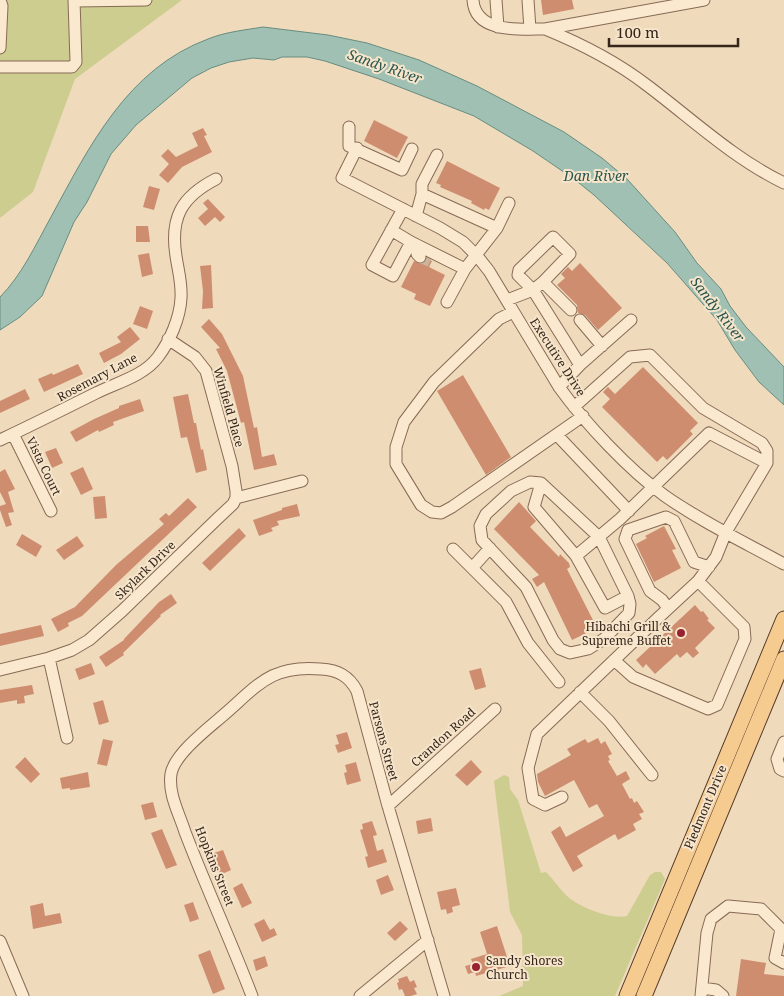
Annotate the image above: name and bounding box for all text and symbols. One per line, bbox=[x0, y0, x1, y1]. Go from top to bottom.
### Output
scale bar bbox=[609, 15, 738, 47]
text: 100 m bbox=[616, 22, 659, 42]
water label: Sandy River bbox=[345, 44, 425, 88]
water label: Dan River bbox=[563, 166, 629, 185]
water label: Sandy River bbox=[687, 272, 750, 346]
street label: Executive Drive bbox=[526, 314, 590, 400]
street label: Rosemary Lane bbox=[54, 349, 140, 405]
street label: Winfield Place bbox=[209, 365, 249, 449]
street label: Vista Court bbox=[22, 434, 66, 498]
street label: Skylark Drive bbox=[111, 537, 179, 603]
place label: Hibachi Grill & Supreme Buffet bbox=[582, 618, 671, 649]
marker: Hibachi Grill & Supreme Buffet bbox=[675, 627, 687, 639]
street label: Parsons Street bbox=[365, 699, 403, 783]
street label: Crandon Road bbox=[407, 703, 479, 771]
street label: Piedmont Drive bbox=[680, 762, 730, 852]
street label: Hopkins Street bbox=[191, 824, 239, 908]
place label: Sandy Shores Church bbox=[486, 952, 563, 983]
marker: Sandy Shores Church bbox=[470, 961, 482, 973]

